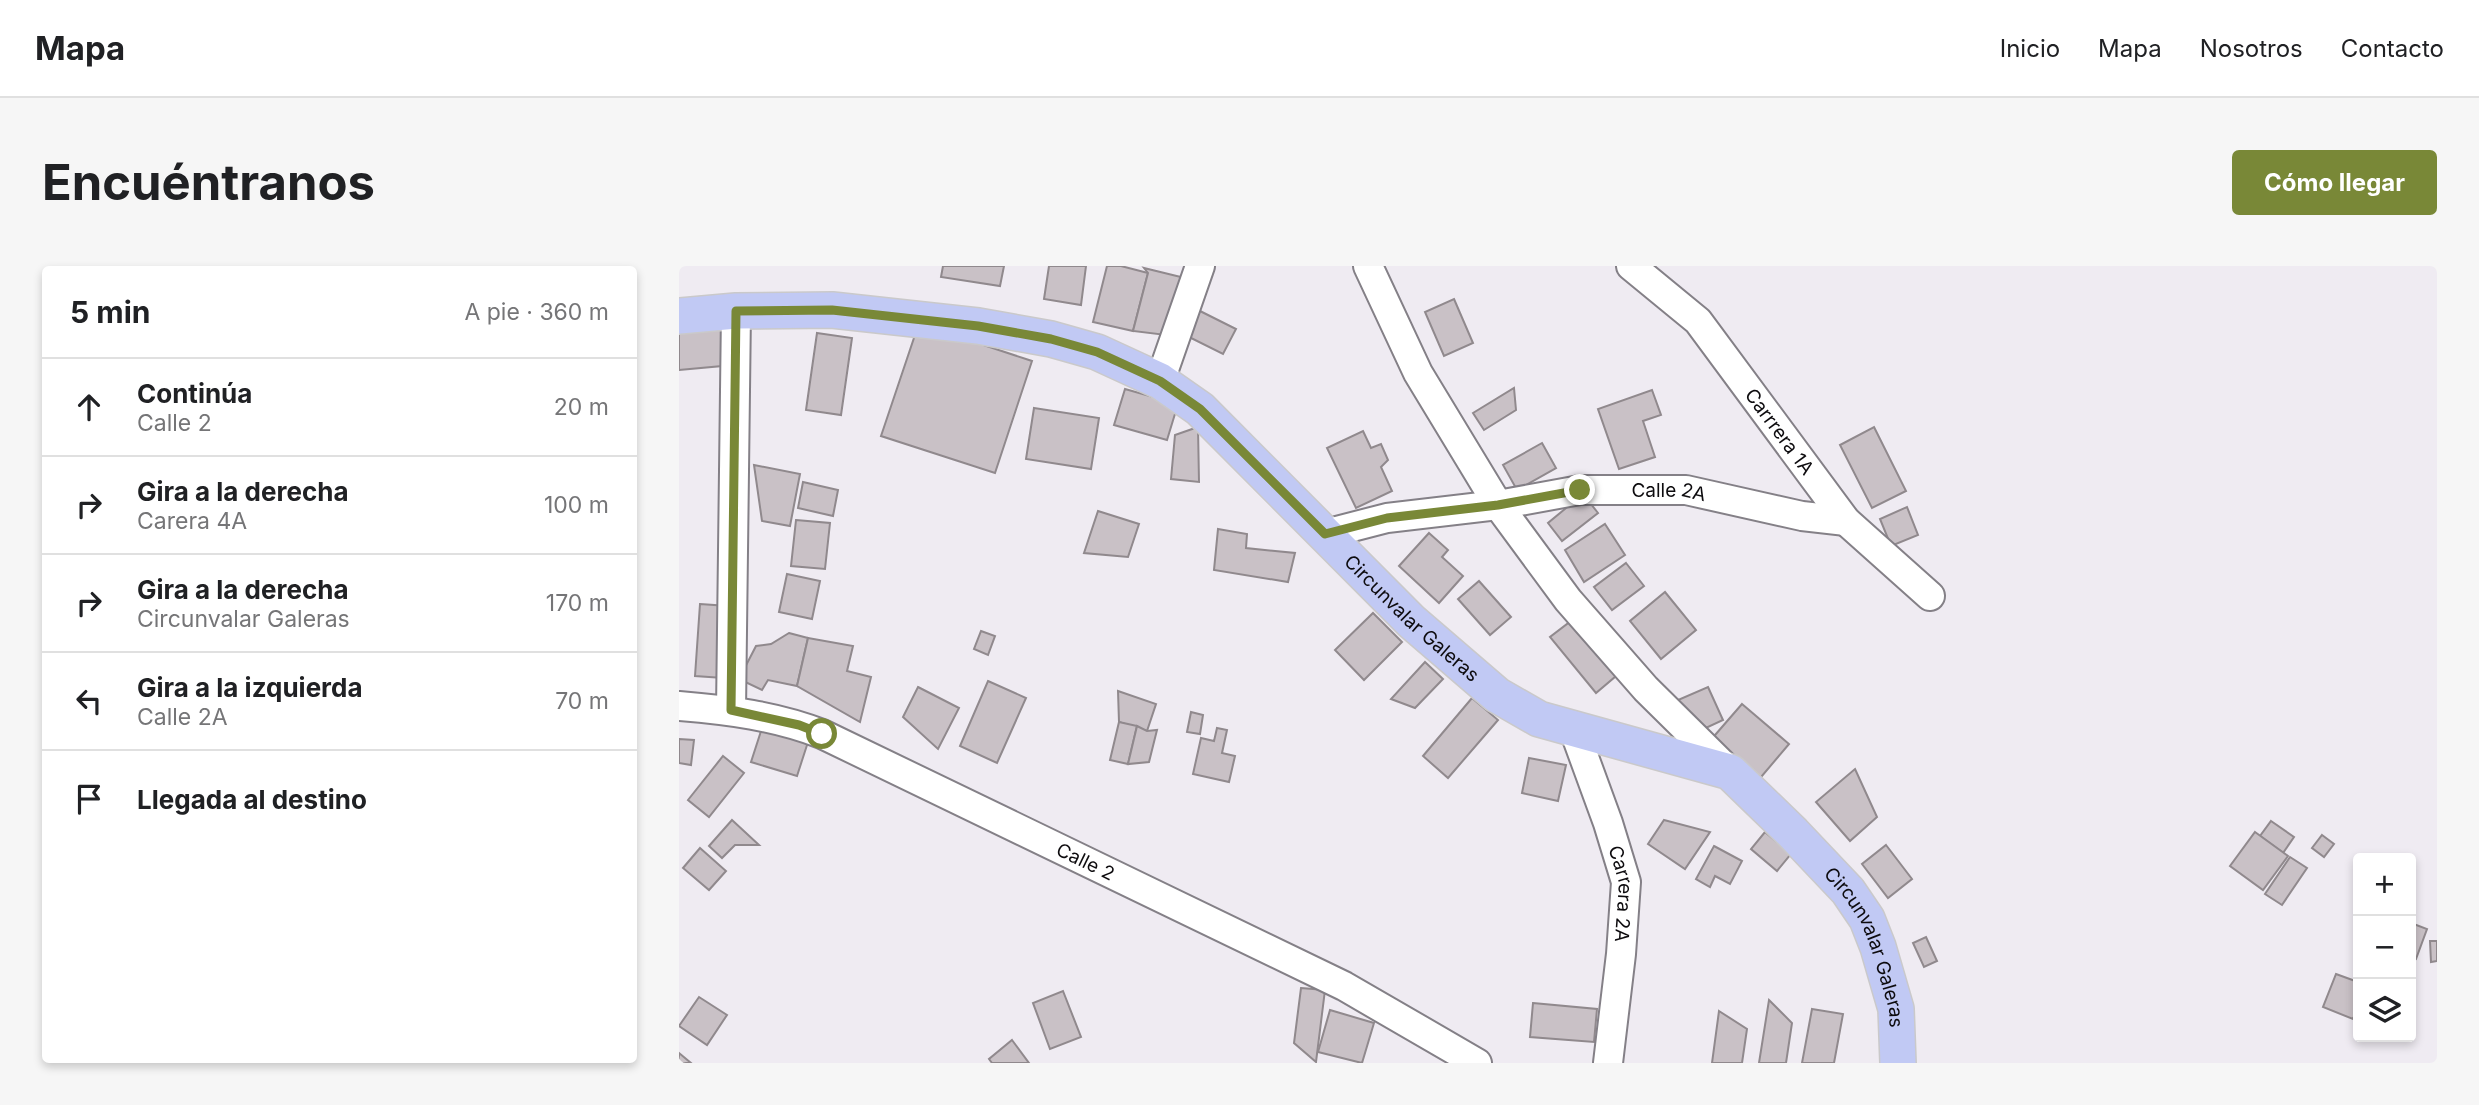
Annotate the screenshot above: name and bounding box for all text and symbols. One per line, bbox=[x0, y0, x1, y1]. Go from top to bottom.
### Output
text: Mapa bbox=[35, 28, 125, 68]
text: Inicio bbox=[2000, 34, 2060, 63]
text: Mapa bbox=[2098, 34, 2162, 63]
text: Nosotros bbox=[2200, 34, 2303, 63]
text: Contacto bbox=[2341, 34, 2444, 63]
button: Cómo llegar bbox=[2232, 150, 2437, 215]
text: Encuéntranos bbox=[42, 153, 375, 212]
text: 5 min bbox=[70, 294, 150, 330]
text: A pie · 360 m bbox=[464, 298, 609, 326]
text: Continúa bbox=[137, 378, 252, 409]
street label: Carrrera 1A bbox=[1740, 384, 1819, 479]
icon: ahead bbox=[70, 388, 108, 426]
text: 20 m bbox=[554, 393, 609, 421]
text: Calle 2 bbox=[137, 409, 212, 437]
route end bbox=[1564, 474, 1595, 505]
text: Gira a la derecha bbox=[137, 476, 349, 507]
street label: Calle 2A bbox=[1631, 478, 1708, 506]
icon: right bbox=[70, 486, 108, 524]
text: 100 m bbox=[544, 491, 609, 519]
text: Carera 4A bbox=[137, 507, 247, 535]
street label: Circunvalar Galeras bbox=[1340, 550, 1484, 687]
text: Gira a la derecha bbox=[137, 574, 349, 605]
icon: right bbox=[70, 584, 108, 622]
text: 170 m bbox=[546, 589, 609, 617]
text: Circunvalar Galeras bbox=[137, 605, 350, 633]
text: Gira a la izquierda bbox=[137, 672, 363, 703]
icon: left bbox=[70, 682, 108, 720]
text: 70 m bbox=[555, 687, 609, 715]
text: Calle 2A bbox=[137, 703, 228, 731]
route start bbox=[806, 718, 837, 749]
icon: arrive bbox=[70, 780, 108, 818]
text: Llegada al destino bbox=[137, 784, 367, 815]
street label: Calle 2 bbox=[1053, 838, 1118, 886]
street label: Carrera 2A bbox=[1604, 843, 1637, 943]
map controls bbox=[2353, 853, 2416, 1042]
button: + bbox=[2353, 853, 2416, 916]
street label: Circunvalar Galeras bbox=[1819, 862, 1908, 1028]
button: − bbox=[2353, 916, 2416, 979]
button: layers bbox=[2353, 979, 2416, 1042]

